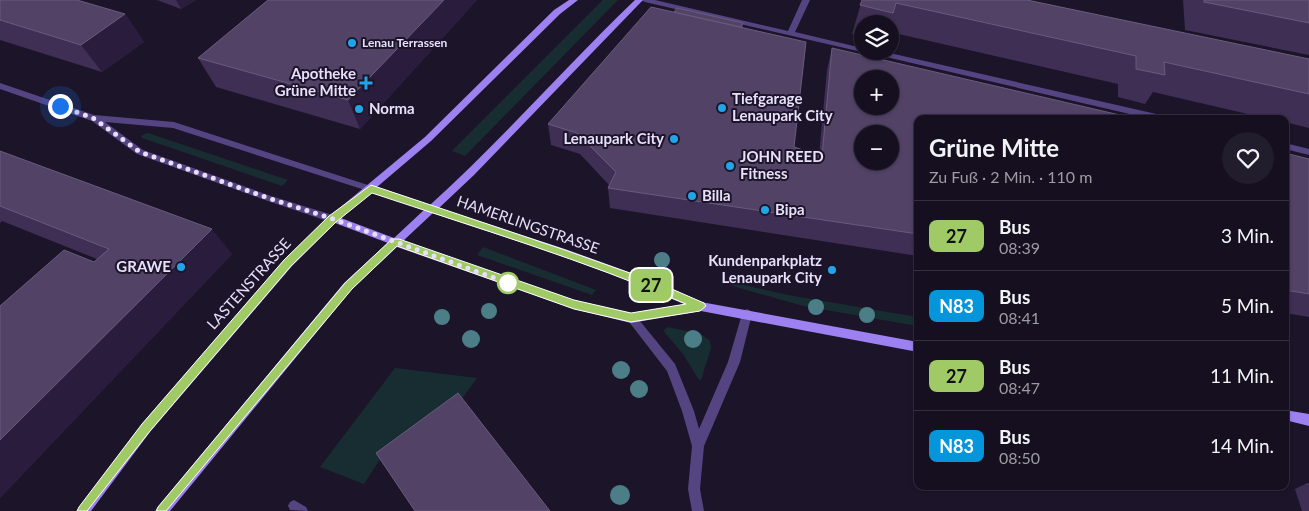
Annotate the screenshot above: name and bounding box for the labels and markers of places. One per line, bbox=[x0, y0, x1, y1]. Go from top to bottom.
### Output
place label: Lenau Terrassen bbox=[362, 35, 448, 50]
marker: Lenau Terrassen bbox=[346, 37, 358, 49]
place label: Apotheke Grüne Mitte bbox=[275, 64, 356, 99]
marker: Apotheke Grüne Mitte bbox=[360, 77, 372, 89]
place label: Tiefgarage Lenaupark City bbox=[732, 89, 833, 124]
place label: Norma bbox=[369, 99, 415, 117]
marker: Tiefgarage Lenaupark City bbox=[716, 102, 728, 114]
marker: Norma bbox=[353, 103, 365, 115]
place label: Lenaupark City bbox=[563, 129, 664, 147]
marker: Lenaupark City bbox=[668, 133, 680, 145]
place label: JOHN REED Fitness bbox=[740, 147, 824, 182]
marker: JOHN REED Fitness bbox=[724, 160, 736, 172]
place label: Billa bbox=[702, 186, 731, 204]
marker: Billa bbox=[686, 190, 698, 202]
place label: Bipa bbox=[775, 200, 805, 218]
marker: Bipa bbox=[759, 204, 771, 216]
place label: Kundenparkplatz Lenaupark City bbox=[708, 251, 822, 286]
place label: GRAWE bbox=[116, 257, 171, 275]
marker: GRAWE bbox=[175, 261, 187, 273]
marker: Kundenparkplatz Lenaupark City bbox=[826, 264, 838, 276]
unlabelled marker bbox=[497, 272, 519, 294]

